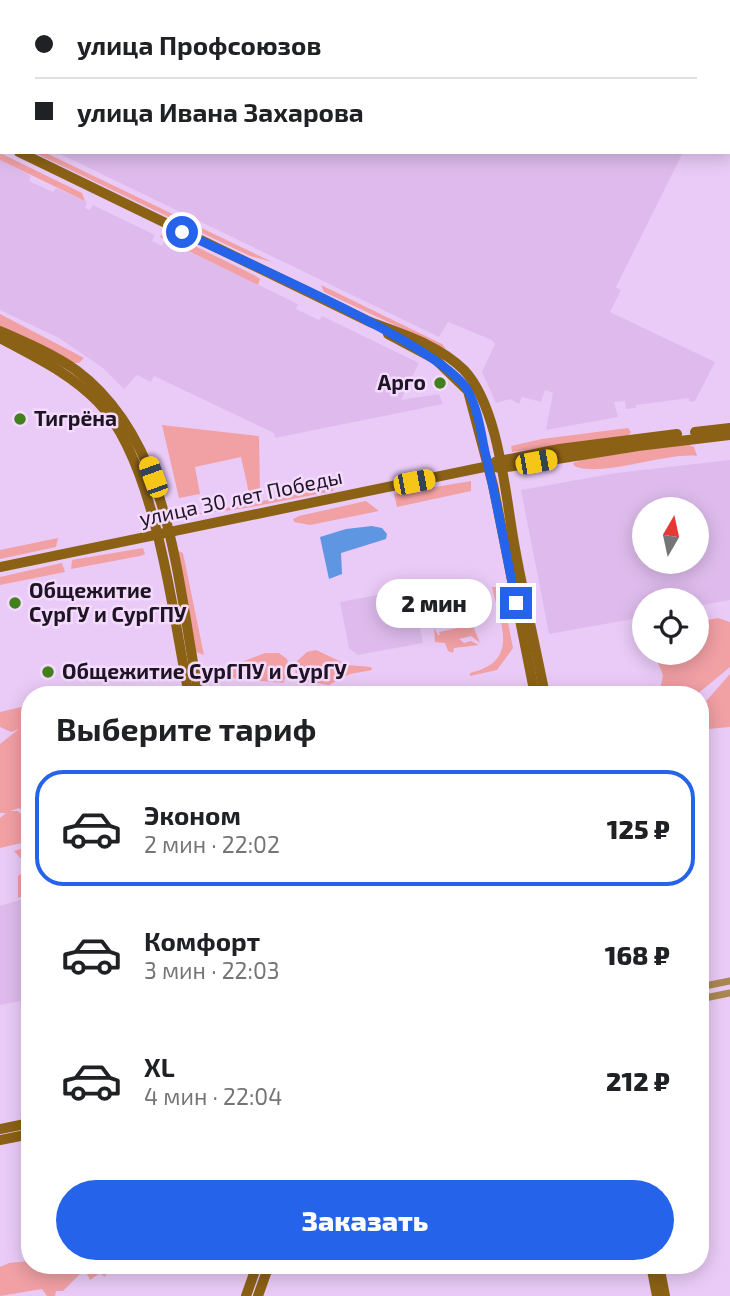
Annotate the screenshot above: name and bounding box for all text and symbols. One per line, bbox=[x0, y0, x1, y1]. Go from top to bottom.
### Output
text: улица Профсоюзов bbox=[77, 29, 321, 60]
text: улица Ивана Захарова bbox=[77, 96, 364, 127]
route start bbox=[166, 216, 198, 248]
place label: Арго bbox=[377, 369, 426, 394]
marker: Арго bbox=[432, 375, 448, 391]
place label: Тигрёна bbox=[34, 405, 117, 430]
marker: Тигрёна bbox=[12, 411, 28, 427]
car bbox=[514, 448, 559, 476]
car bbox=[136, 454, 171, 500]
street label: улица 30 лет Победы bbox=[137, 463, 345, 531]
car bbox=[392, 468, 437, 496]
north arrow bbox=[632, 497, 709, 574]
map controls bbox=[632, 497, 709, 665]
place label: Общежитие СурГУ и СурГПУ bbox=[29, 577, 187, 626]
callout: 2 мин bbox=[376, 578, 491, 628]
route end bbox=[500, 587, 532, 619]
button: locate bbox=[632, 588, 709, 665]
text: 2 мин bbox=[401, 589, 467, 617]
marker: Общежитие СурГУ и СурГПУ bbox=[7, 595, 23, 611]
place label: Общежитие СурГПУ и СурГУ bbox=[62, 658, 347, 683]
marker: Общежитие СурГПУ и СурГУ bbox=[40, 664, 56, 680]
text: Выберите тариф bbox=[56, 709, 316, 747]
icon: car bbox=[60, 797, 123, 860]
text: Эконом bbox=[144, 799, 241, 830]
text: 125 ₽ bbox=[607, 813, 670, 844]
text: 2 мин · 22:02 bbox=[144, 830, 280, 858]
icon: car bbox=[60, 923, 123, 986]
text: Комфорт bbox=[144, 925, 260, 956]
text: 168 ₽ bbox=[605, 939, 670, 970]
text: 3 мин · 22:03 bbox=[144, 956, 280, 984]
icon: car bbox=[60, 1049, 123, 1112]
text: XL bbox=[144, 1051, 175, 1082]
text: 212 ₽ bbox=[606, 1065, 670, 1096]
text: 4 мин · 22:04 bbox=[144, 1082, 282, 1110]
button: Заказать bbox=[56, 1180, 674, 1260]

